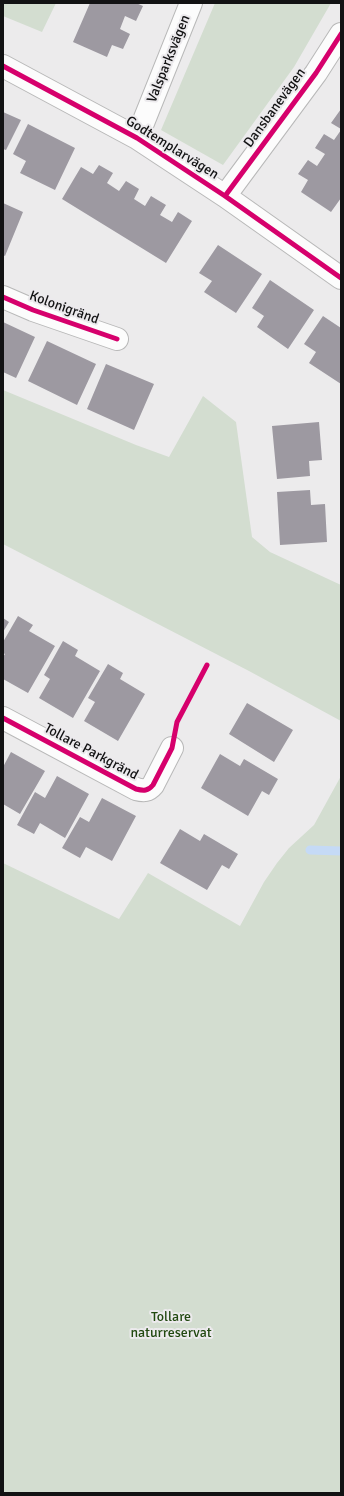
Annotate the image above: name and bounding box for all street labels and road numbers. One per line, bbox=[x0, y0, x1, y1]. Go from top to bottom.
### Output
street label: Valsparksvägen bbox=[144, 13, 194, 105]
street label: Dansbanevägen bbox=[241, 65, 309, 151]
street label: Godtemplarvägen bbox=[122, 113, 222, 183]
street label: Kolonigränd bbox=[27, 288, 101, 328]
street label: Tollare Parkgränd bbox=[41, 720, 141, 784]

